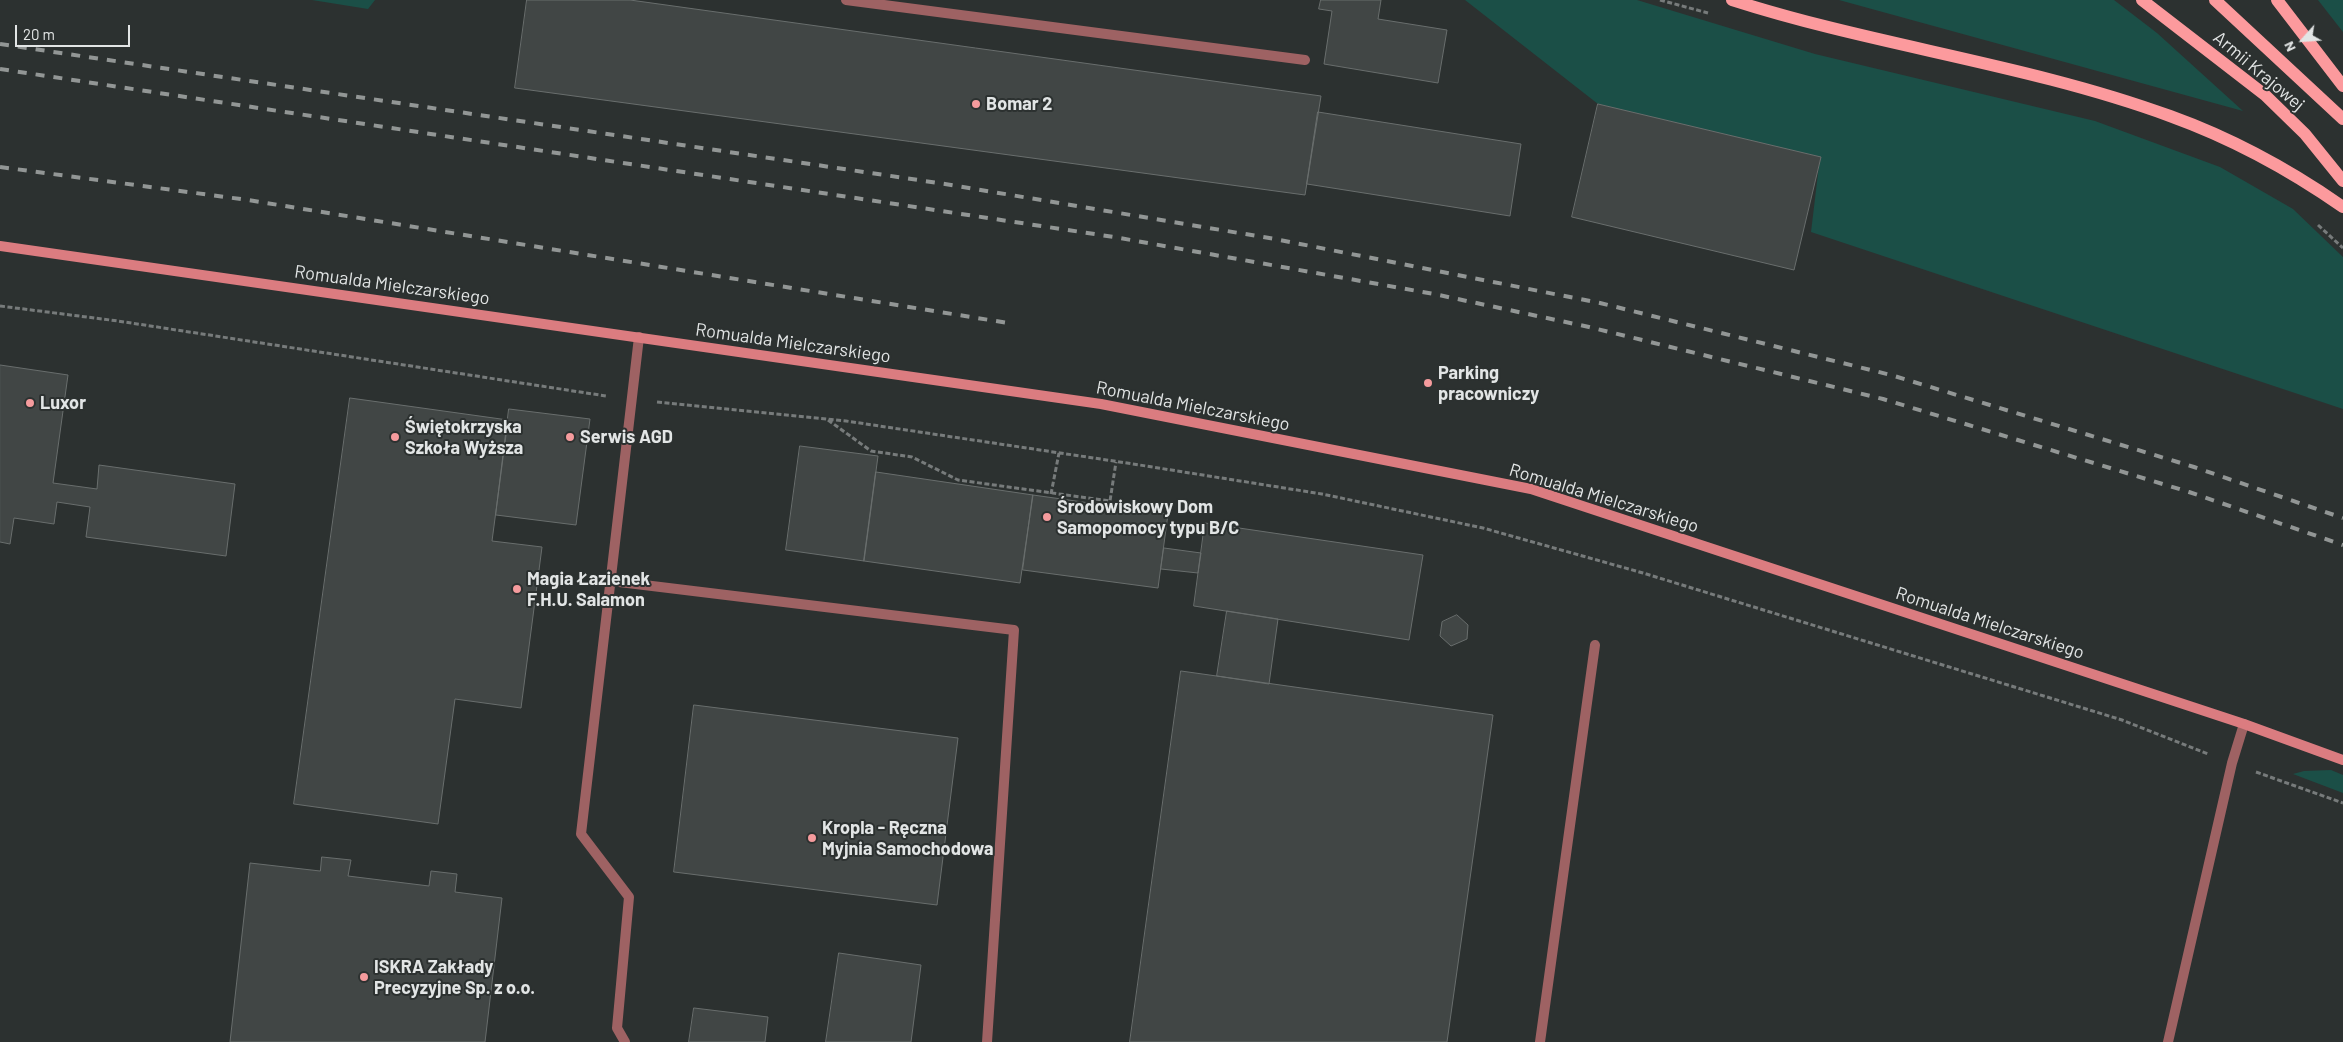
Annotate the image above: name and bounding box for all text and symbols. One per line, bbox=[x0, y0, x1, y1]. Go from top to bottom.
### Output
scale bar bbox=[18, 15, 132, 47]
north arrow bbox=[2278, 15, 2328, 65]
text: 20 m bbox=[23, 25, 55, 43]
street label: Armii Krajowej bbox=[2209, 27, 2309, 115]
text: N bbox=[2279, 39, 2299, 55]
place label: Bomar 2 bbox=[986, 93, 1052, 115]
marker: Bomar 2 bbox=[970, 98, 982, 110]
street label: Romualda Mielczarskiego bbox=[293, 261, 491, 309]
street label: Romualda Mielczarskiego bbox=[694, 319, 892, 367]
place label: Parking pracowniczy bbox=[1438, 362, 1539, 404]
street label: Romualda Mielczarskiego bbox=[1094, 377, 1292, 435]
marker: Parking pracowniczy bbox=[1422, 377, 1434, 389]
place label: Luxor bbox=[40, 392, 86, 414]
marker: Luxor bbox=[24, 397, 36, 409]
place label: Świętokrzyska Szkoła Wyższa bbox=[405, 416, 523, 458]
place label: Serwis AGD bbox=[580, 426, 673, 448]
marker: Świętokrzyska Szkoła Wyższa bbox=[389, 431, 401, 443]
marker: Serwis AGD bbox=[564, 431, 576, 443]
street label: Romualda Mielczarskiego bbox=[1507, 459, 1701, 537]
place label: Środowiskowy Dom Samopomocy typu B/C bbox=[1057, 496, 1239, 538]
marker: Środowiskowy Dom Samopomocy typu B/C bbox=[1041, 511, 1053, 523]
place label: Magia Łazienek F.H.U. Salamon bbox=[527, 568, 650, 610]
street label: Romualda Mielczarskiego bbox=[1893, 582, 2087, 664]
marker: Magia Łazienek F.H.U. Salamon bbox=[511, 583, 523, 595]
place label: Kropla - Ręczna Myjnia Samochodowa bbox=[822, 817, 993, 860]
marker: Kropla - Ręczna Myjnia Samochodowa bbox=[806, 832, 818, 844]
place label: ISKRA Zakłady Precyzyjne Sp. z o.o. bbox=[374, 956, 535, 999]
marker: ISKRA Zakłady Precyzyjne Sp. z o.o. bbox=[358, 971, 370, 983]

